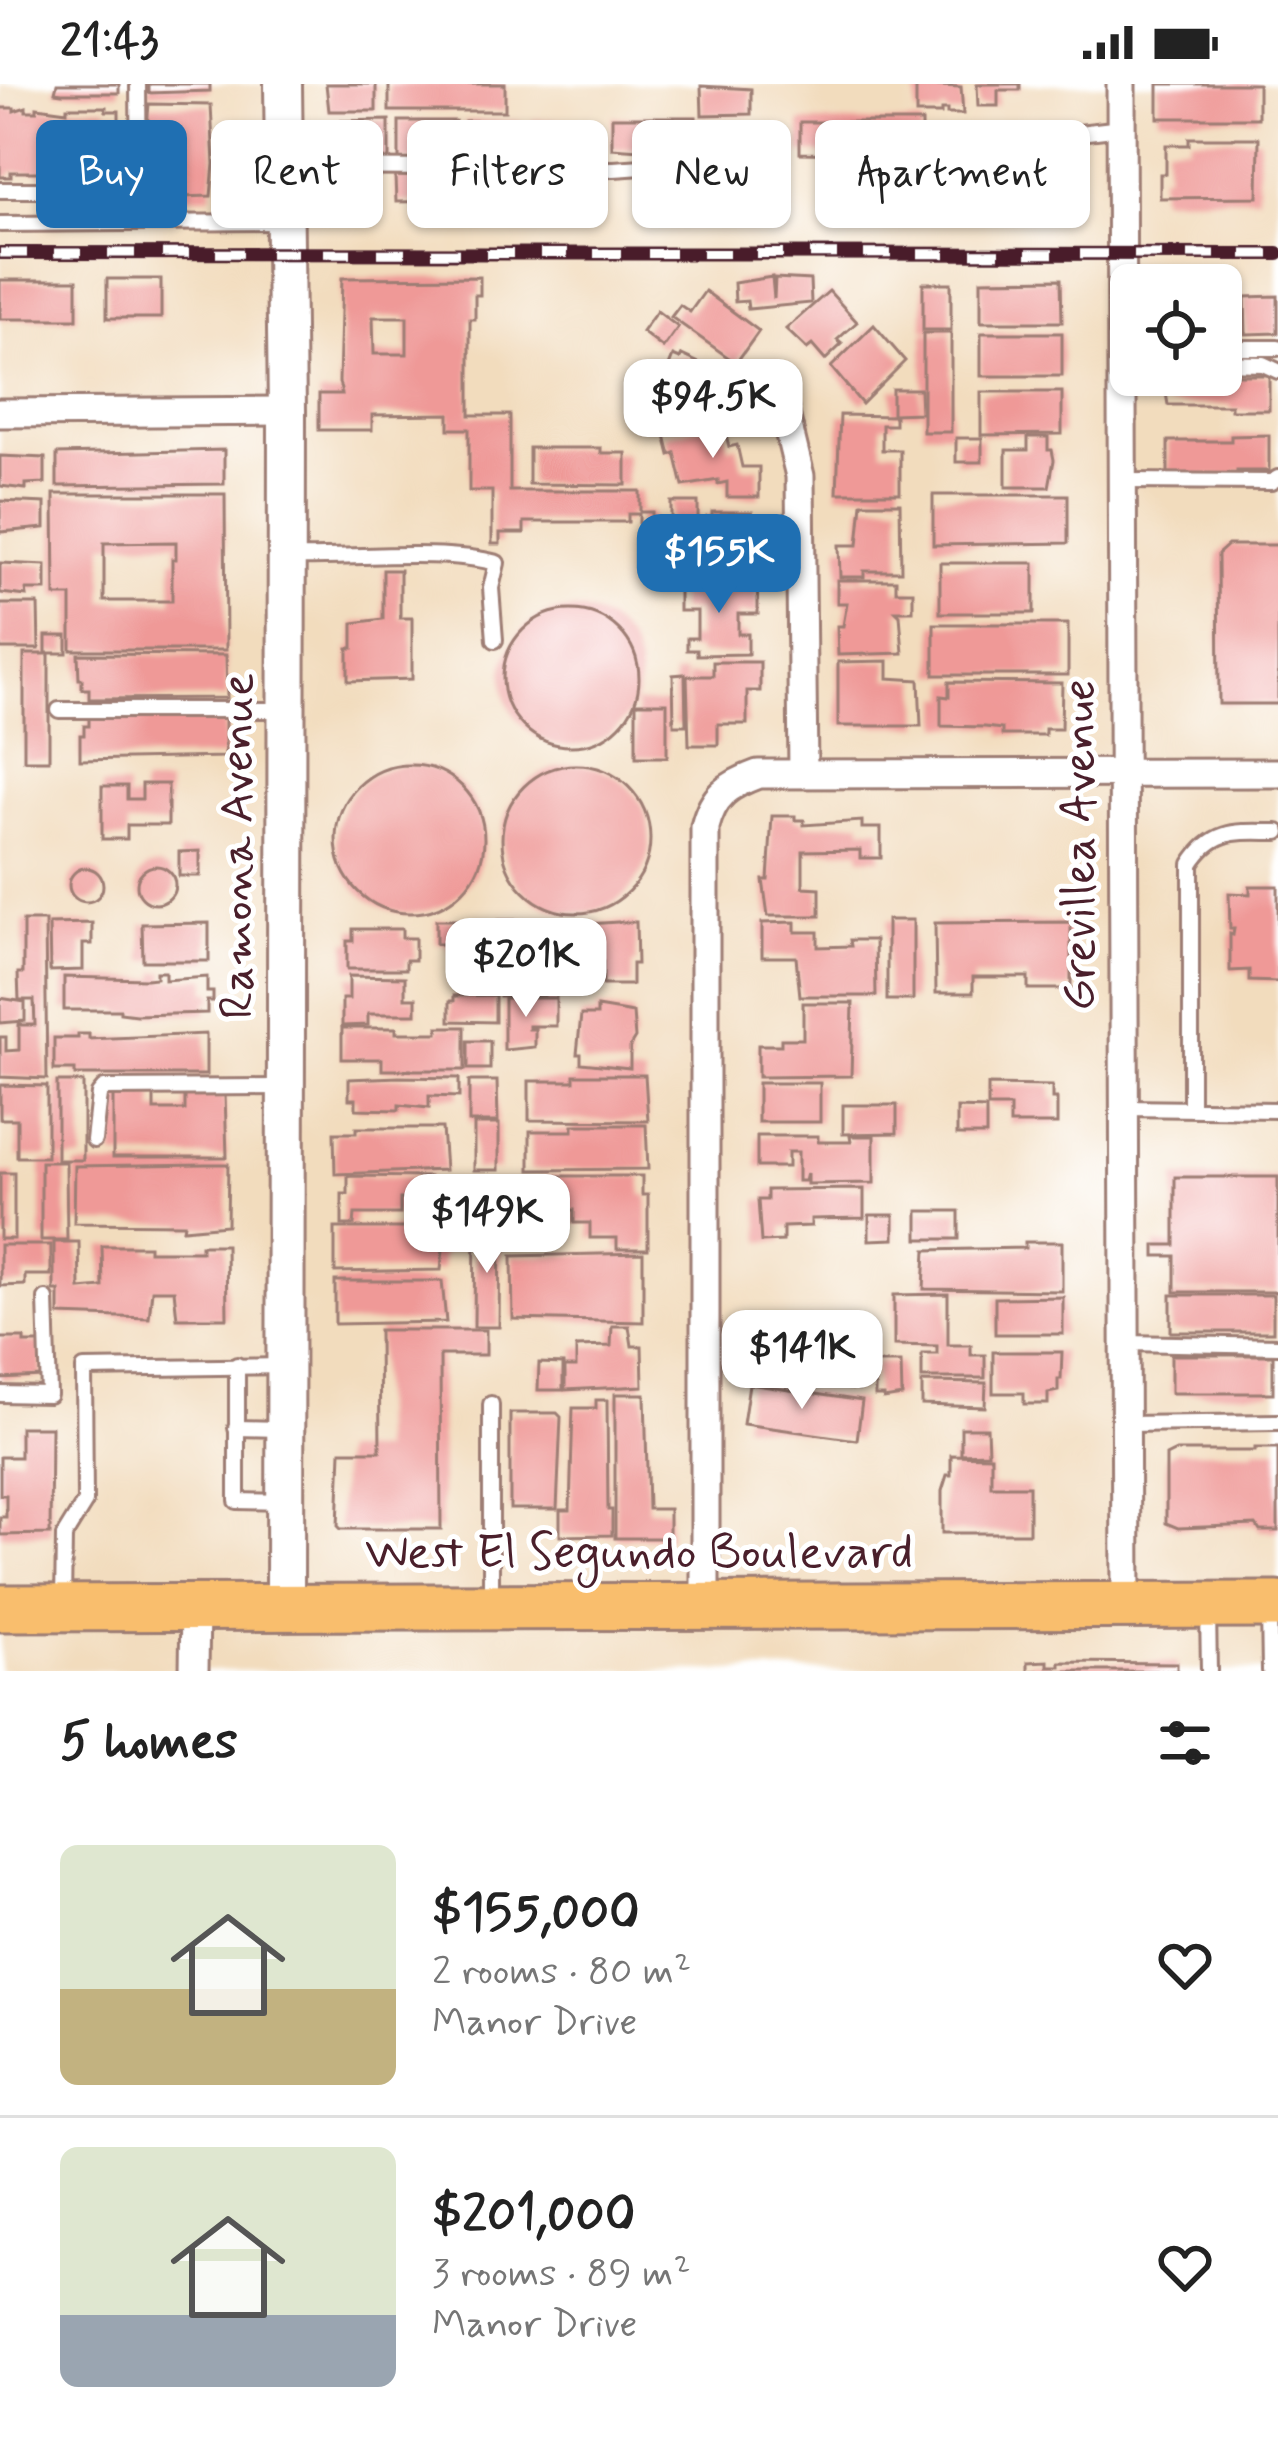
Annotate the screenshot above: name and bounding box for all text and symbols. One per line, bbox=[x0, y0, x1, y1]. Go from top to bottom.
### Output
text: 21:43 bbox=[60, 13, 159, 72]
chip: Buy bbox=[36, 120, 187, 228]
chip: Rent bbox=[211, 120, 383, 228]
chip: Filters bbox=[407, 120, 608, 228]
chip: New bbox=[632, 120, 791, 228]
chip: Apartment bbox=[815, 120, 1090, 228]
map controls bbox=[1110, 264, 1242, 396]
button: locate bbox=[1110, 264, 1242, 396]
pin: $94.5K bbox=[615, 359, 811, 461]
text: $94.5K bbox=[651, 372, 775, 423]
pin: $155K bbox=[635, 514, 803, 616]
text: $155K bbox=[664, 527, 774, 578]
street label: Ramona Avenue bbox=[207, 673, 270, 1019]
street label: Grevillea Avenue bbox=[1049, 679, 1112, 1011]
pin: $201K bbox=[442, 918, 610, 1020]
text: $201K bbox=[472, 931, 580, 982]
pin: $149K bbox=[403, 1174, 571, 1276]
text: $149K bbox=[431, 1187, 543, 1238]
pin: $141K bbox=[718, 1310, 886, 1412]
text: $141K bbox=[749, 1323, 855, 1374]
street label: West El Segundo Boulevard bbox=[365, 1522, 913, 1588]
text: 5 homes bbox=[60, 1710, 238, 1776]
icon: filters bbox=[1152, 1710, 1218, 1776]
text: $155,000 bbox=[432, 1881, 640, 1947]
icon: home bbox=[156, 1893, 300, 2037]
icon: heart bbox=[1152, 1932, 1218, 1998]
text: 2 rooms · 80 m² bbox=[432, 1947, 691, 1998]
text: Manor Drive bbox=[432, 1998, 637, 2049]
text: $201,000 bbox=[432, 2183, 635, 2249]
icon: home bbox=[156, 2195, 300, 2339]
icon: heart bbox=[1152, 2234, 1218, 2300]
text: 3 rooms · 89 m² bbox=[432, 2249, 691, 2300]
text: Manor Drive bbox=[432, 2300, 637, 2351]

